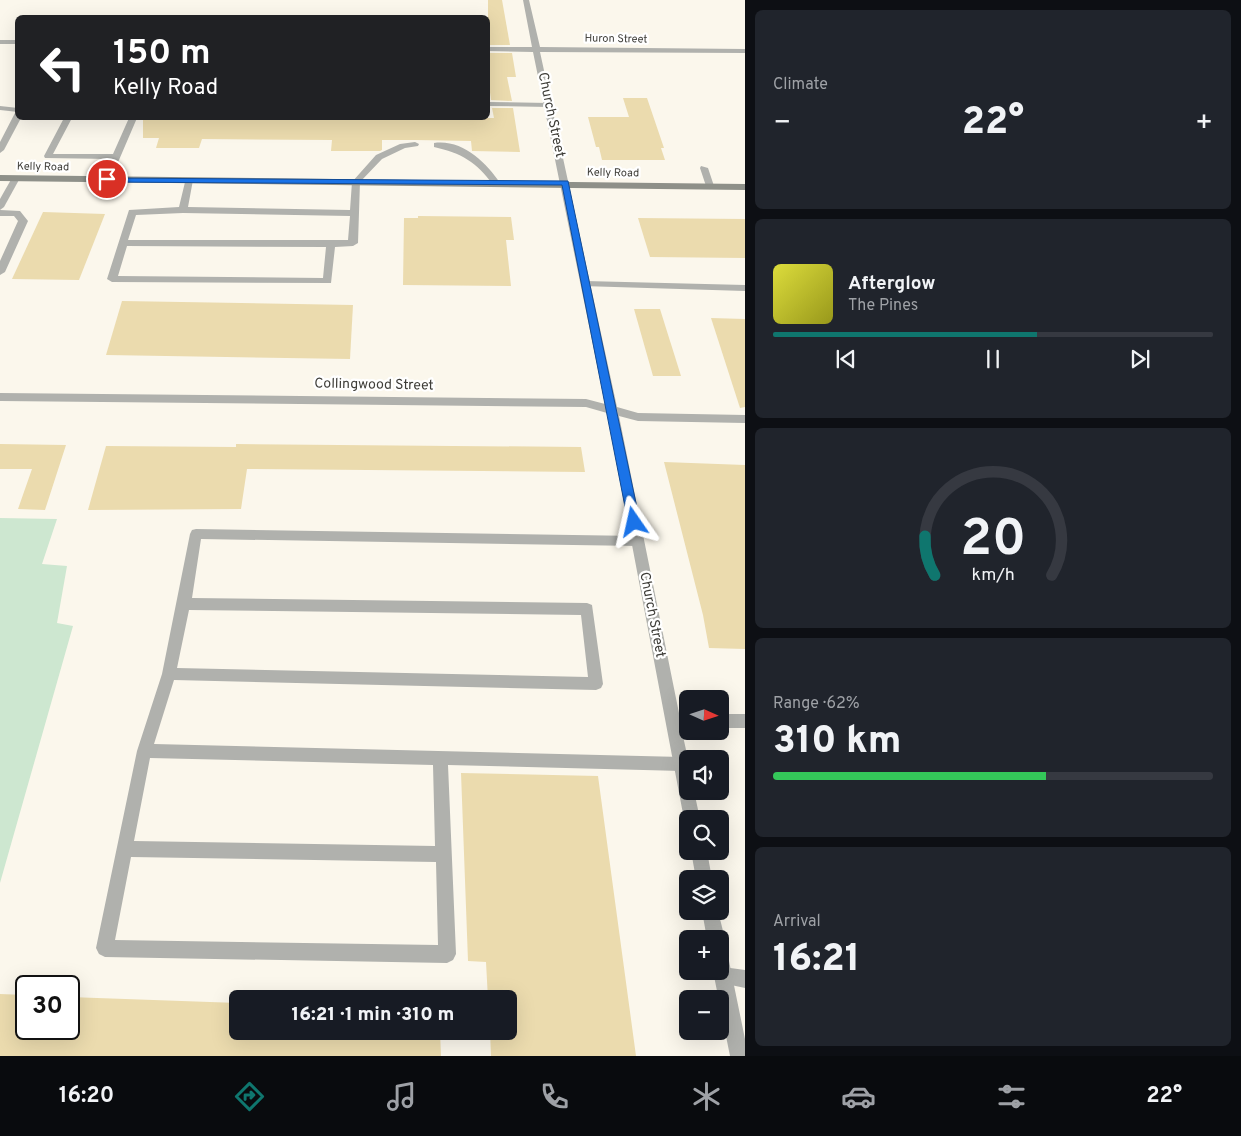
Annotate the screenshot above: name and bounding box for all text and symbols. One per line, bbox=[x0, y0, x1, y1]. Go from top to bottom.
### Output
street label: Huron Street bbox=[584, 31, 648, 47]
text: 150 m bbox=[113, 32, 211, 76]
icon: left bbox=[30, 35, 95, 100]
street label: Church Street bbox=[534, 71, 568, 159]
text: Kelly Road bbox=[113, 75, 218, 102]
text: Climate bbox=[773, 75, 828, 95]
text: 22° bbox=[962, 99, 1024, 148]
text: − bbox=[773, 106, 791, 142]
text: + bbox=[1195, 106, 1213, 142]
pin bbox=[86, 158, 128, 200]
street label: Kelly Road bbox=[17, 160, 69, 174]
icon: arrive bbox=[93, 165, 121, 193]
street label: Kelly Road bbox=[587, 166, 639, 180]
text: Afterglow bbox=[848, 272, 936, 296]
text: The Pines bbox=[848, 296, 918, 316]
icon: previous bbox=[832, 345, 860, 373]
icon: pause bbox=[979, 345, 1007, 373]
icon: next bbox=[1126, 345, 1154, 373]
street label: Collingwood Street bbox=[314, 375, 434, 395]
position arrow bbox=[607, 495, 659, 547]
text: 20 bbox=[960, 508, 1026, 574]
text: km/h bbox=[971, 564, 1015, 587]
street label: Church Street bbox=[635, 571, 669, 659]
north arrow bbox=[679, 690, 729, 740]
map controls bbox=[679, 690, 729, 1040]
text: Range · 62% bbox=[773, 694, 860, 714]
text: 310 km bbox=[773, 718, 901, 767]
button: sound bbox=[679, 750, 729, 800]
button: search bbox=[679, 810, 729, 860]
button: layers bbox=[679, 870, 729, 920]
text: Arrival bbox=[773, 912, 821, 932]
button: + bbox=[679, 930, 729, 980]
text: 16:21 bbox=[773, 936, 860, 985]
speed limit sign: 30 bbox=[15, 975, 80, 1040]
button: − bbox=[679, 990, 729, 1040]
text: 16:21 · 1 min · 310 m bbox=[292, 1003, 454, 1027]
icon: directions bbox=[232, 1079, 267, 1114]
icon: music bbox=[384, 1079, 419, 1114]
icon: phone bbox=[537, 1079, 572, 1114]
icon: climate bbox=[689, 1079, 724, 1114]
icon: car bbox=[841, 1079, 876, 1114]
icon: filters bbox=[994, 1079, 1029, 1114]
text: 16:20 bbox=[59, 1083, 114, 1110]
text: 22° bbox=[1146, 1083, 1182, 1110]

